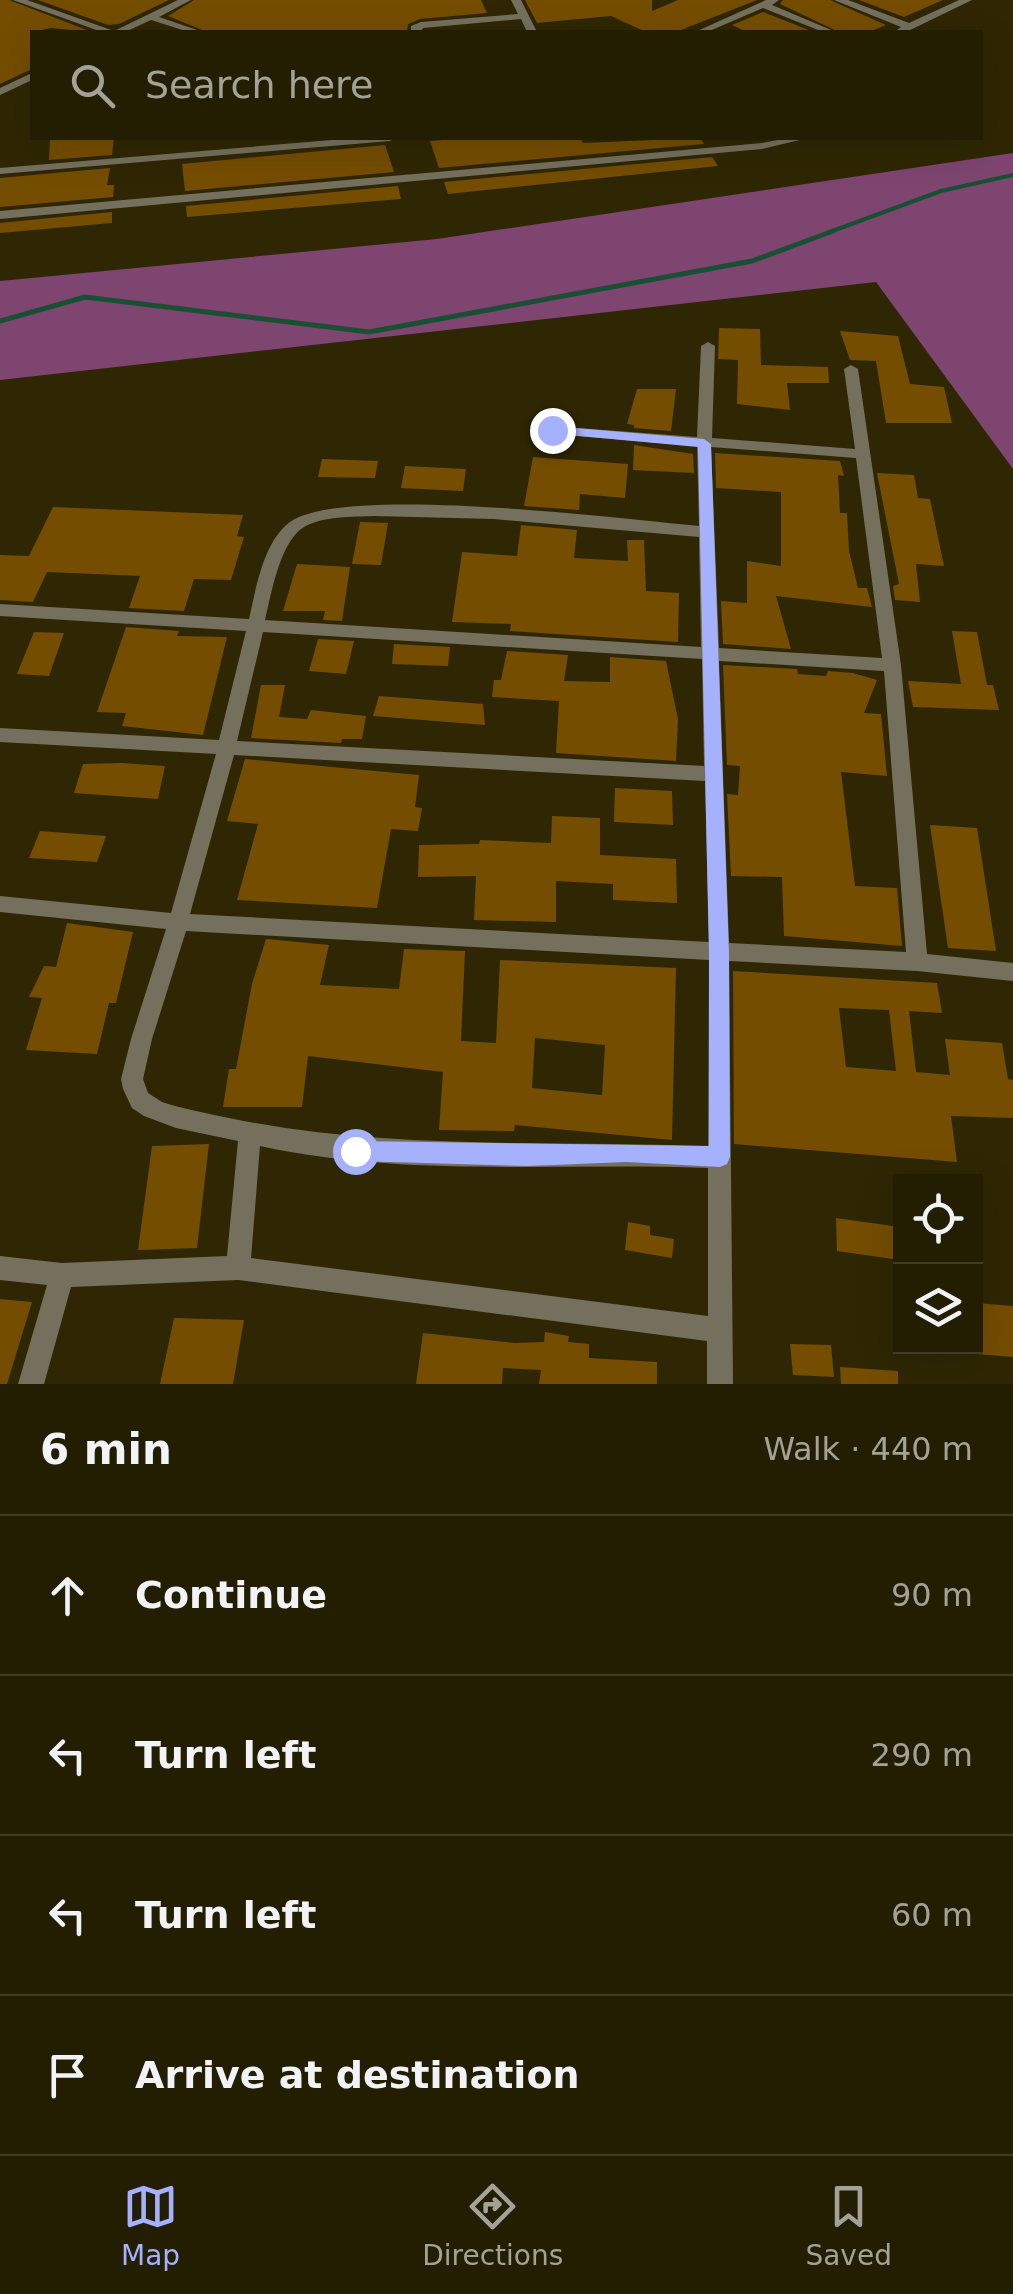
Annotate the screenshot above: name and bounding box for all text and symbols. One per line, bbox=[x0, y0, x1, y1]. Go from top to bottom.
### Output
search box bbox=[30, 30, 983, 140]
icon: search bbox=[65, 58, 120, 113]
text: Search here bbox=[145, 63, 373, 107]
route end bbox=[530, 408, 576, 454]
route start bbox=[333, 1129, 379, 1175]
map controls bbox=[893, 1174, 983, 1354]
button: locate bbox=[893, 1174, 983, 1264]
button: layers bbox=[893, 1264, 983, 1354]
text: 6 min bbox=[40, 1425, 172, 1474]
text: Walk · 440 m bbox=[763, 1430, 973, 1468]
icon: ahead bbox=[40, 1568, 95, 1623]
text: Continue bbox=[135, 1573, 327, 1617]
text: 90 m bbox=[891, 1576, 973, 1614]
icon: left bbox=[40, 1728, 95, 1783]
text: Turn left bbox=[135, 1733, 316, 1777]
text: 290 m bbox=[871, 1736, 973, 1774]
icon: left bbox=[40, 1888, 95, 1943]
text: Turn left bbox=[135, 1893, 316, 1937]
text: 60 m bbox=[891, 1896, 973, 1934]
icon: arrive bbox=[40, 2048, 95, 2103]
text: Arrive at destination bbox=[135, 2053, 580, 2097]
tab: Map bbox=[121, 2179, 180, 2272]
tab: Directions bbox=[422, 2179, 563, 2272]
tab: Saved bbox=[805, 2179, 892, 2272]

